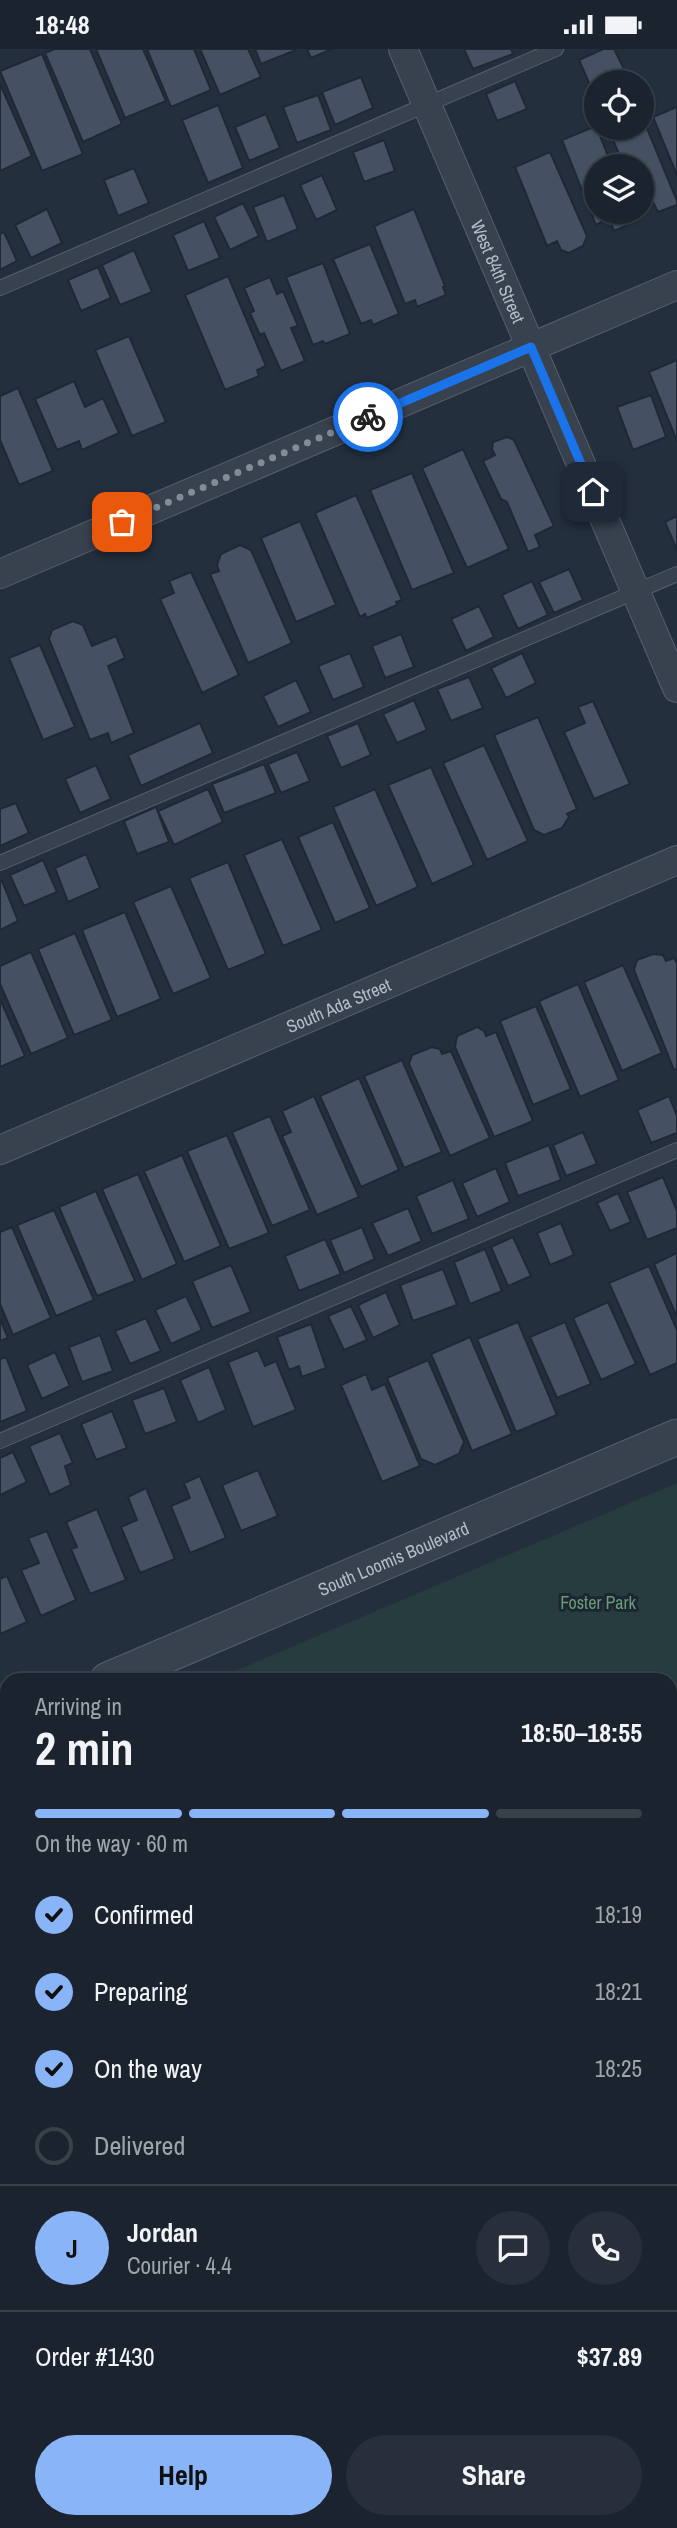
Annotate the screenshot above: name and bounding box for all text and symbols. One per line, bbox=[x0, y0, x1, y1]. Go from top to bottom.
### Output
text: 18:48 bbox=[35, 7, 90, 42]
map controls bbox=[584, 70, 654, 224]
button: locate bbox=[584, 70, 654, 140]
button: layers bbox=[584, 154, 654, 224]
street label: West 84th Street bbox=[465, 216, 532, 327]
courier bbox=[333, 382, 403, 452]
icon: bike bbox=[349, 398, 387, 436]
pin bbox=[563, 462, 623, 522]
icon: home bbox=[574, 473, 612, 511]
pin bbox=[92, 492, 152, 552]
icon: bag bbox=[103, 503, 141, 541]
street label: South Ada Street bbox=[282, 972, 395, 1039]
street label: South Loomis Boulevard bbox=[314, 1515, 472, 1602]
park label: Foster Park bbox=[560, 1590, 636, 1615]
text: Arriving in bbox=[35, 1691, 122, 1722]
text: 18:50–18:55 bbox=[521, 1715, 642, 1750]
text: 2 min bbox=[35, 1717, 134, 1779]
text: On the way · 60 m bbox=[35, 1828, 188, 1859]
icon: check bbox=[35, 1896, 73, 1934]
text: Confirmed bbox=[94, 1897, 194, 1932]
text: 18:19 bbox=[595, 1899, 642, 1930]
icon: check bbox=[35, 1973, 73, 2011]
text: Preparing bbox=[94, 1974, 188, 2009]
text: 18:21 bbox=[595, 1976, 642, 2007]
icon: check bbox=[35, 2050, 73, 2088]
text: On the way bbox=[94, 2051, 202, 2086]
text: 18:25 bbox=[595, 2053, 642, 2084]
text: Delivered bbox=[94, 2128, 185, 2163]
button: chat bbox=[476, 2211, 550, 2285]
button: phone bbox=[568, 2211, 642, 2285]
text: Jordan bbox=[127, 2215, 198, 2250]
text: J bbox=[66, 2231, 78, 2266]
text: Courier · 4.4 bbox=[127, 2250, 232, 2281]
text: Order #1430 bbox=[35, 2339, 155, 2374]
text: $37.89 bbox=[577, 2339, 642, 2374]
button: Help bbox=[35, 2435, 332, 2515]
button: Share bbox=[346, 2435, 642, 2515]

